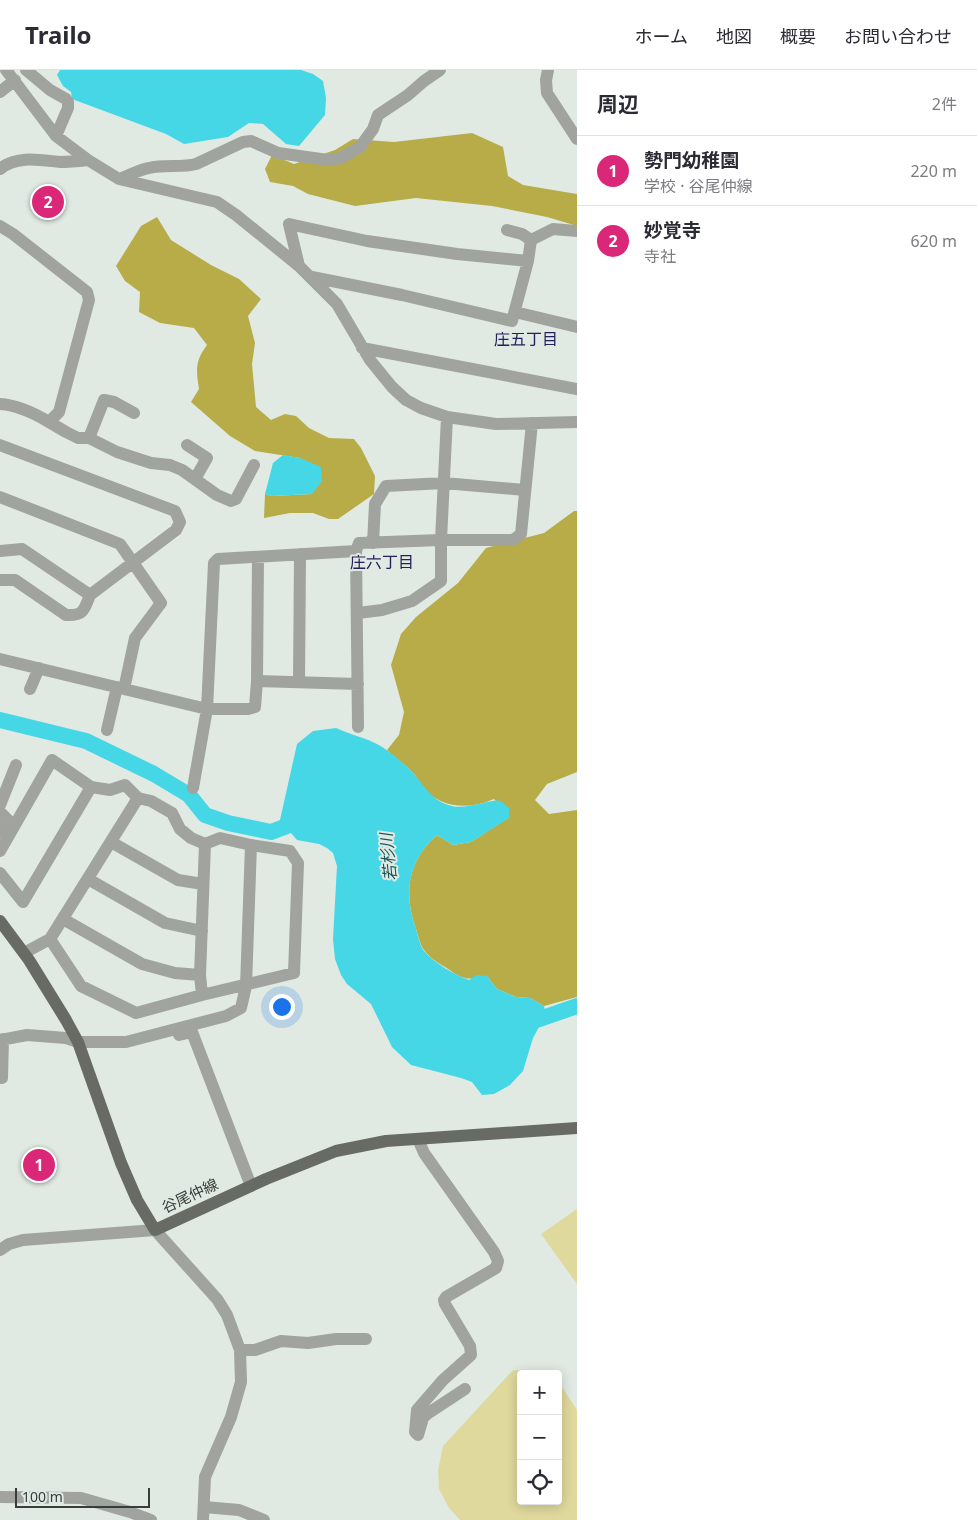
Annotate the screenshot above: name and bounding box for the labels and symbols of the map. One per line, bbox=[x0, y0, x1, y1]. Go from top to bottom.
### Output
pin: 2 bbox=[32, 183, 64, 221]
district label: 庄五丁目 bbox=[494, 328, 558, 350]
district label: 庄六丁目 bbox=[350, 551, 414, 573]
water label: 若杉川 bbox=[374, 830, 401, 882]
your location bbox=[269, 994, 295, 1020]
pin: 1 bbox=[23, 1146, 55, 1184]
street label: 谷尾仲線 bbox=[158, 1173, 221, 1217]
scale bar bbox=[15, 1485, 150, 1508]

